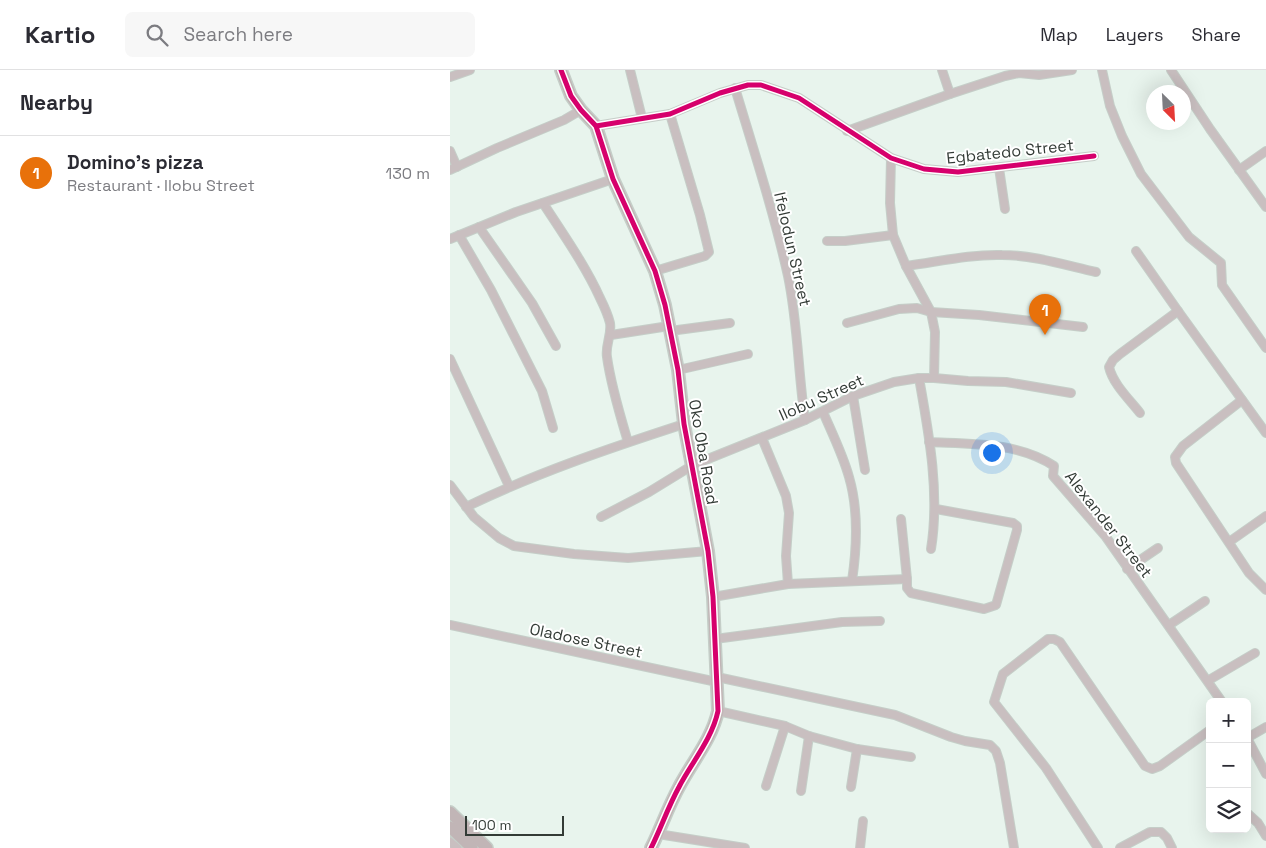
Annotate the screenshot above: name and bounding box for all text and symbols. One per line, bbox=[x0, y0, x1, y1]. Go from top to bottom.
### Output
search box bbox=[125, 12, 475, 57]
text: Kartio bbox=[25, 19, 95, 50]
icon: search bbox=[143, 21, 171, 49]
text: Search here bbox=[183, 22, 293, 47]
text: Map bbox=[1040, 23, 1078, 46]
text: Layers bbox=[1106, 23, 1163, 46]
text: Share bbox=[1191, 23, 1241, 46]
north arrow bbox=[1146, 85, 1191, 130]
text: Nearby bbox=[20, 89, 93, 116]
street label: Egbatedo Street bbox=[945, 134, 1075, 169]
text: Domino’s pizza bbox=[67, 150, 203, 175]
text: 1 bbox=[32, 163, 40, 184]
text: 130 m bbox=[386, 163, 430, 184]
text: Restaurant · Ilobu Street bbox=[67, 175, 255, 196]
street label: Ifelodun Street bbox=[769, 190, 816, 308]
pin: 1 bbox=[1029, 294, 1061, 335]
street label: Ilobu Street bbox=[775, 369, 867, 426]
street label: Oko Oba Road bbox=[684, 398, 723, 506]
your location bbox=[979, 440, 1005, 466]
street label: Alexander Street bbox=[1060, 467, 1157, 582]
street label: Oladose Street bbox=[528, 618, 644, 663]
map controls bbox=[1206, 698, 1251, 833]
button: + bbox=[1206, 698, 1251, 743]
button: − bbox=[1206, 743, 1251, 788]
button: layers bbox=[1206, 788, 1251, 833]
scale bar bbox=[465, 813, 564, 836]
text: 100 m bbox=[472, 816, 511, 834]

